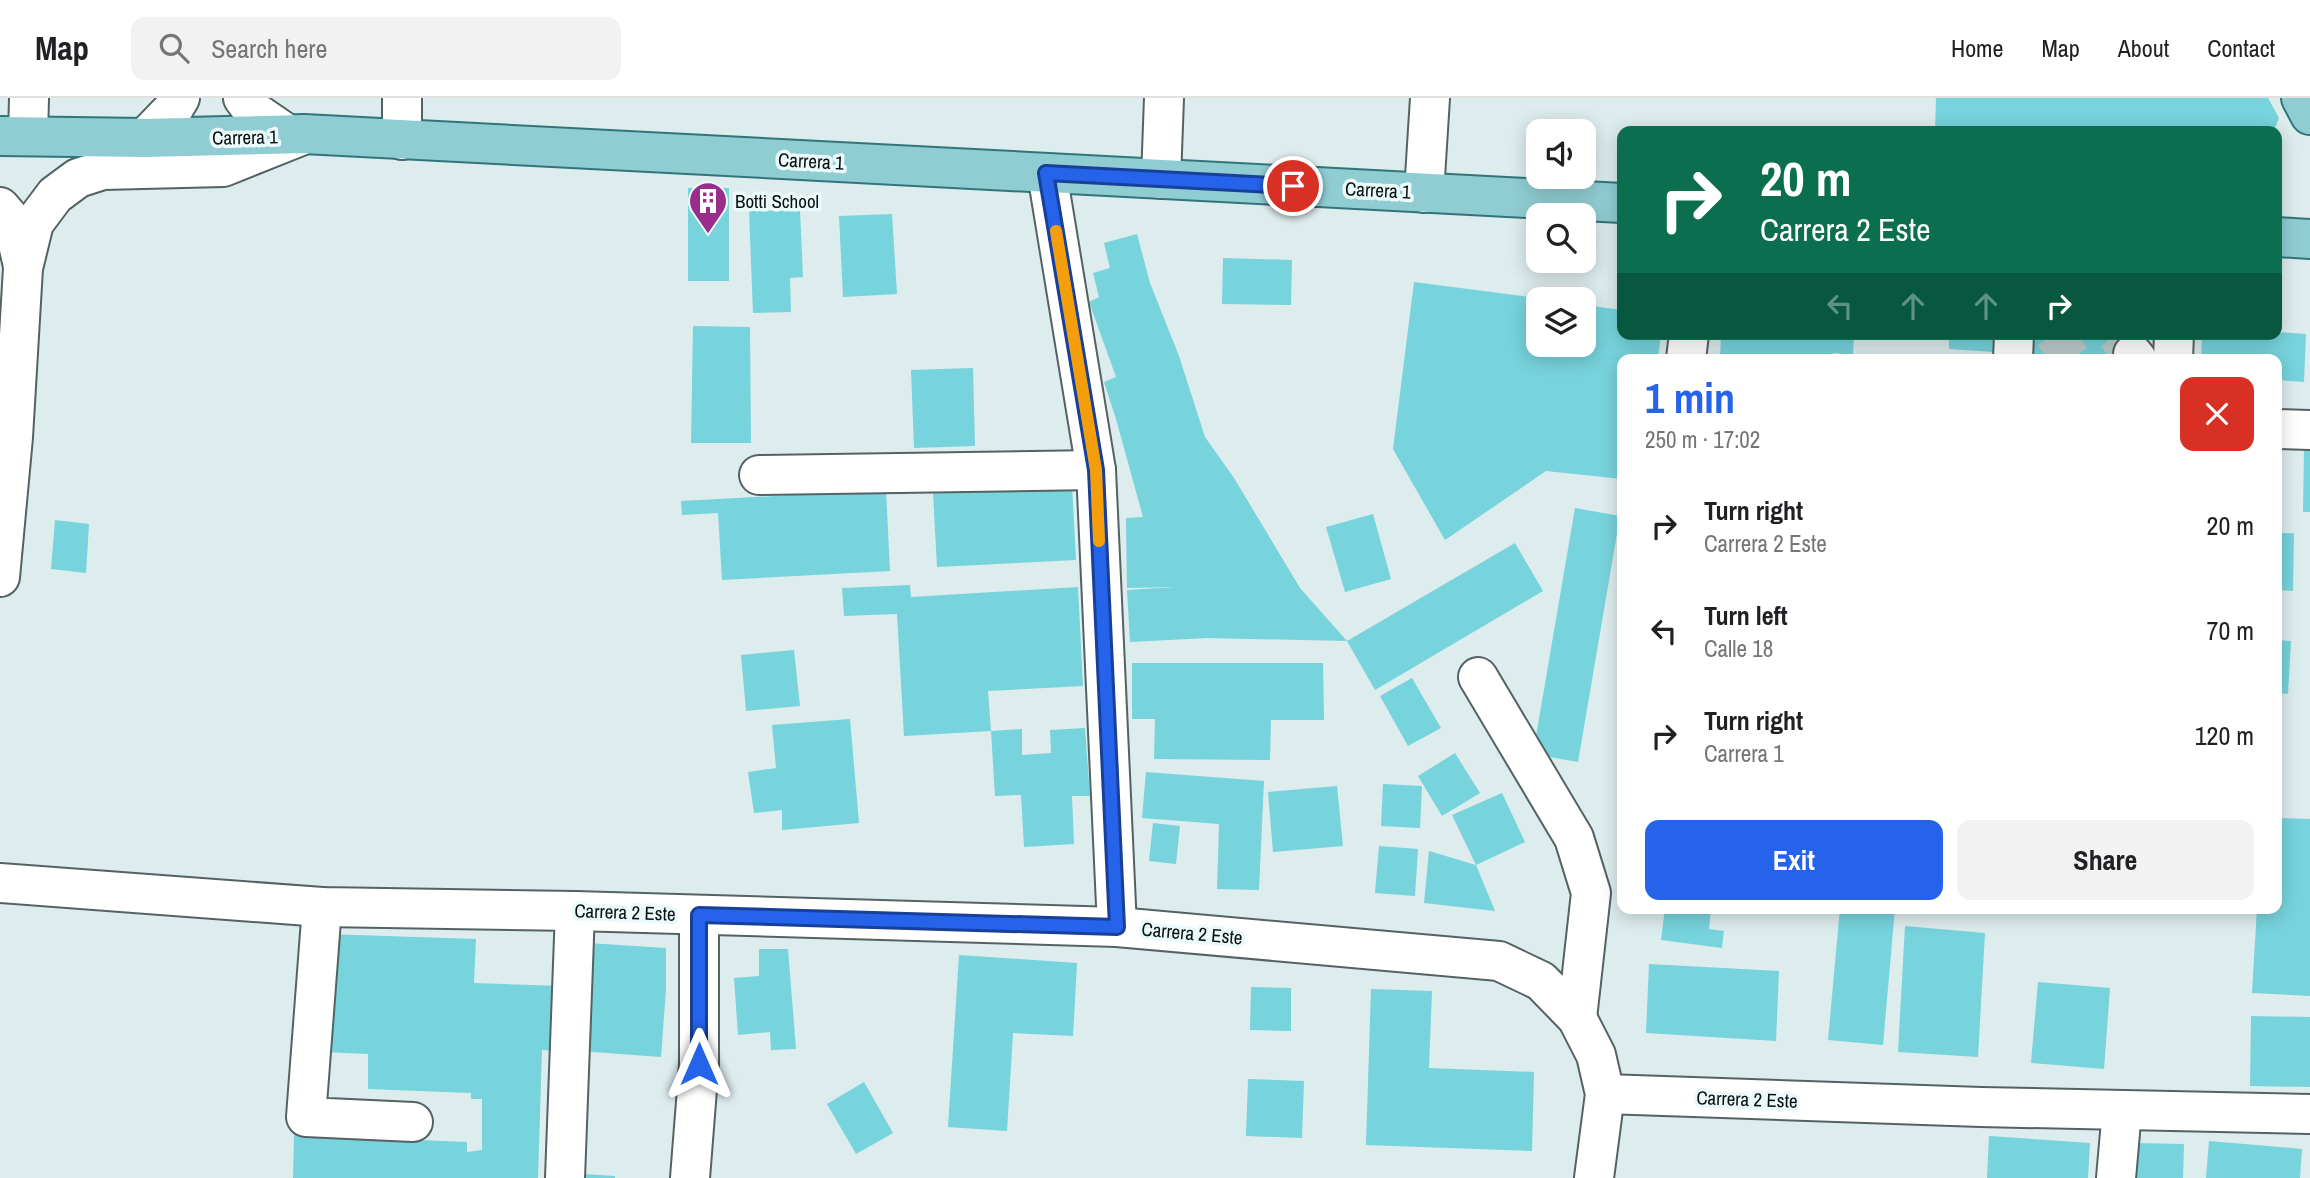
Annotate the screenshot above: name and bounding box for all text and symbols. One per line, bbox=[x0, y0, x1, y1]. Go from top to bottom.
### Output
search box bbox=[131, 17, 621, 80]
text: Map bbox=[35, 26, 89, 70]
icon: search bbox=[155, 29, 193, 67]
text: Search here bbox=[211, 31, 327, 66]
text: Home bbox=[1951, 32, 2003, 64]
text: Map bbox=[2041, 32, 2080, 64]
text: About bbox=[2118, 32, 2169, 64]
text: Contact bbox=[2207, 32, 2275, 64]
map controls bbox=[1526, 119, 1596, 357]
button: sound bbox=[1526, 119, 1596, 189]
street label: Carrera 1 bbox=[212, 123, 278, 151]
text: 20 m bbox=[1760, 145, 1852, 211]
street label: Carrera 1 bbox=[777, 146, 845, 176]
icon: right bbox=[1645, 154, 1736, 245]
pin bbox=[1263, 156, 1323, 216]
icon: arrive bbox=[1274, 167, 1312, 205]
street label: Carrera 1 bbox=[1344, 175, 1412, 205]
building icon: Botti School bbox=[687, 180, 729, 235]
place label: Botti School bbox=[735, 188, 819, 214]
button: search bbox=[1526, 203, 1596, 273]
text: Carrera 2 Este bbox=[1760, 208, 1931, 251]
button: layers bbox=[1526, 287, 1596, 357]
icon: left bbox=[1821, 287, 1859, 325]
icon: ahead bbox=[1894, 287, 1932, 325]
icon: ahead bbox=[1967, 287, 2005, 325]
icon: right bbox=[2040, 287, 2078, 325]
text: 1 min bbox=[1645, 370, 1735, 426]
button: close bbox=[2180, 377, 2254, 451]
text: 250 m · 17:02 bbox=[1645, 424, 1760, 455]
text: Turn right bbox=[1704, 493, 1803, 528]
icon: right bbox=[1645, 507, 1683, 545]
text: 20 m bbox=[2207, 508, 2254, 543]
text: Carrera 2 Este bbox=[1704, 528, 1827, 559]
text: Turn left bbox=[1704, 598, 1788, 633]
icon: left bbox=[1645, 612, 1683, 650]
text: 70 m bbox=[2207, 613, 2254, 648]
text: Calle 18 bbox=[1704, 633, 1773, 664]
text: Turn right bbox=[1704, 703, 1803, 738]
icon: right bbox=[1645, 717, 1683, 755]
text: 120 m bbox=[2195, 718, 2254, 753]
text: Carrera 1 bbox=[1704, 738, 1784, 769]
button: Exit bbox=[1645, 820, 1943, 900]
button: Share bbox=[1957, 820, 2254, 900]
street label: Carrera 2 Este bbox=[574, 897, 676, 927]
street label: Carrera 2 Este bbox=[1140, 916, 1244, 950]
position arrow bbox=[662, 1027, 736, 1101]
street label: Carrera 2 Este bbox=[1696, 1084, 1798, 1114]

